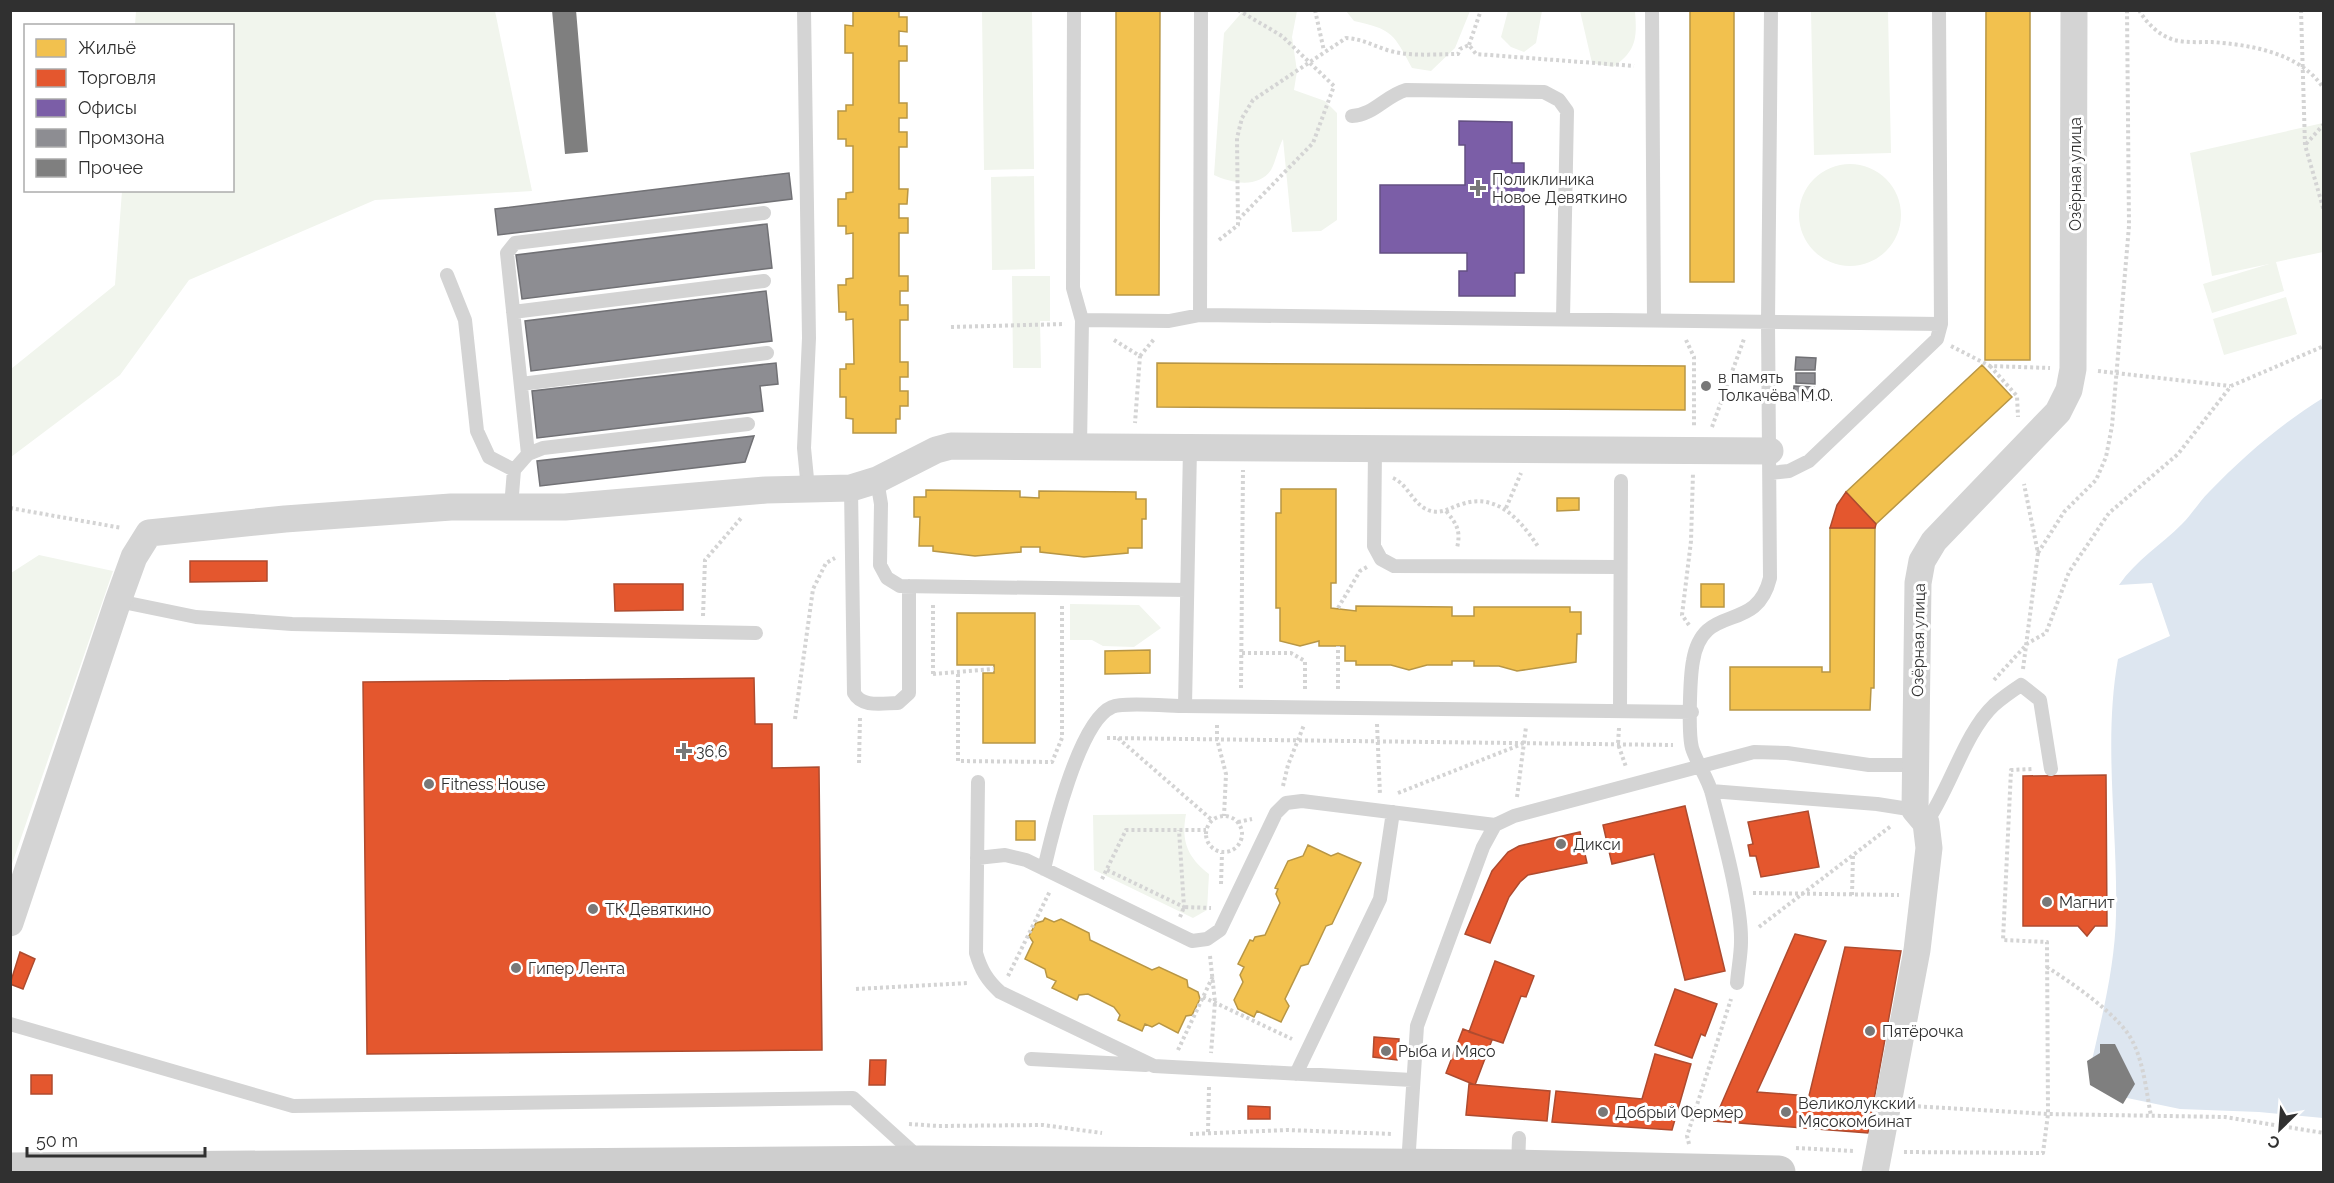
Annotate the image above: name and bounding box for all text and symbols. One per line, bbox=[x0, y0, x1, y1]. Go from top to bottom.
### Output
legend bbox=[24, 24, 234, 192]
text: Жильё bbox=[78, 37, 136, 58]
text: Торговля bbox=[78, 67, 156, 88]
text: Офисы bbox=[78, 97, 137, 118]
street label: Озёрная улица bbox=[2066, 117, 2085, 231]
text: Промзона bbox=[78, 127, 165, 148]
text: Прочее bbox=[78, 157, 144, 178]
place label: Поликлиника Новое Девяткино bbox=[1492, 170, 1627, 207]
marker: Поликлиника Новое Девяткино bbox=[1469, 179, 1487, 197]
place label: в память Толкачёва М.Ф. bbox=[1718, 368, 1833, 405]
marker: в память Толкачёва М.Ф. bbox=[1699, 379, 1713, 393]
street label: Озёрная улица bbox=[1908, 583, 1929, 697]
place label: 36,6 bbox=[696, 742, 727, 761]
marker: 36,6 bbox=[677, 744, 691, 758]
place label: Fitness House bbox=[441, 775, 545, 794]
marker: Fitness House bbox=[422, 777, 436, 791]
place label: Дикси bbox=[1573, 835, 1621, 854]
marker: Дикси bbox=[1554, 837, 1568, 851]
place label: Магнит bbox=[2059, 893, 2115, 912]
marker: Магнит bbox=[2040, 895, 2054, 909]
place label: ТК Девяткино bbox=[605, 900, 711, 919]
marker: ТК Девяткино bbox=[586, 902, 600, 916]
place label: Гипер Лента bbox=[528, 959, 625, 978]
marker: Гипер Лента bbox=[509, 961, 523, 975]
place label: Пятёрочка bbox=[1882, 1022, 1963, 1041]
marker: Пятёрочка bbox=[1863, 1024, 1877, 1038]
place label: Рыба и Мясо bbox=[1398, 1042, 1495, 1061]
marker: Рыба и Мясо bbox=[1379, 1044, 1393, 1058]
place label: Великолукский Мясокомбинат bbox=[1798, 1094, 1916, 1131]
north arrow bbox=[2250, 1099, 2310, 1159]
place label: Добрый Фермер bbox=[1615, 1103, 1743, 1122]
marker: Добрый Фермер bbox=[1596, 1105, 1610, 1119]
marker: Великолукский Мясокомбинат bbox=[1779, 1105, 1793, 1119]
scale bar bbox=[27, 1120, 206, 1158]
text: 50 m bbox=[36, 1130, 78, 1151]
text: С bbox=[2265, 1131, 2283, 1153]

